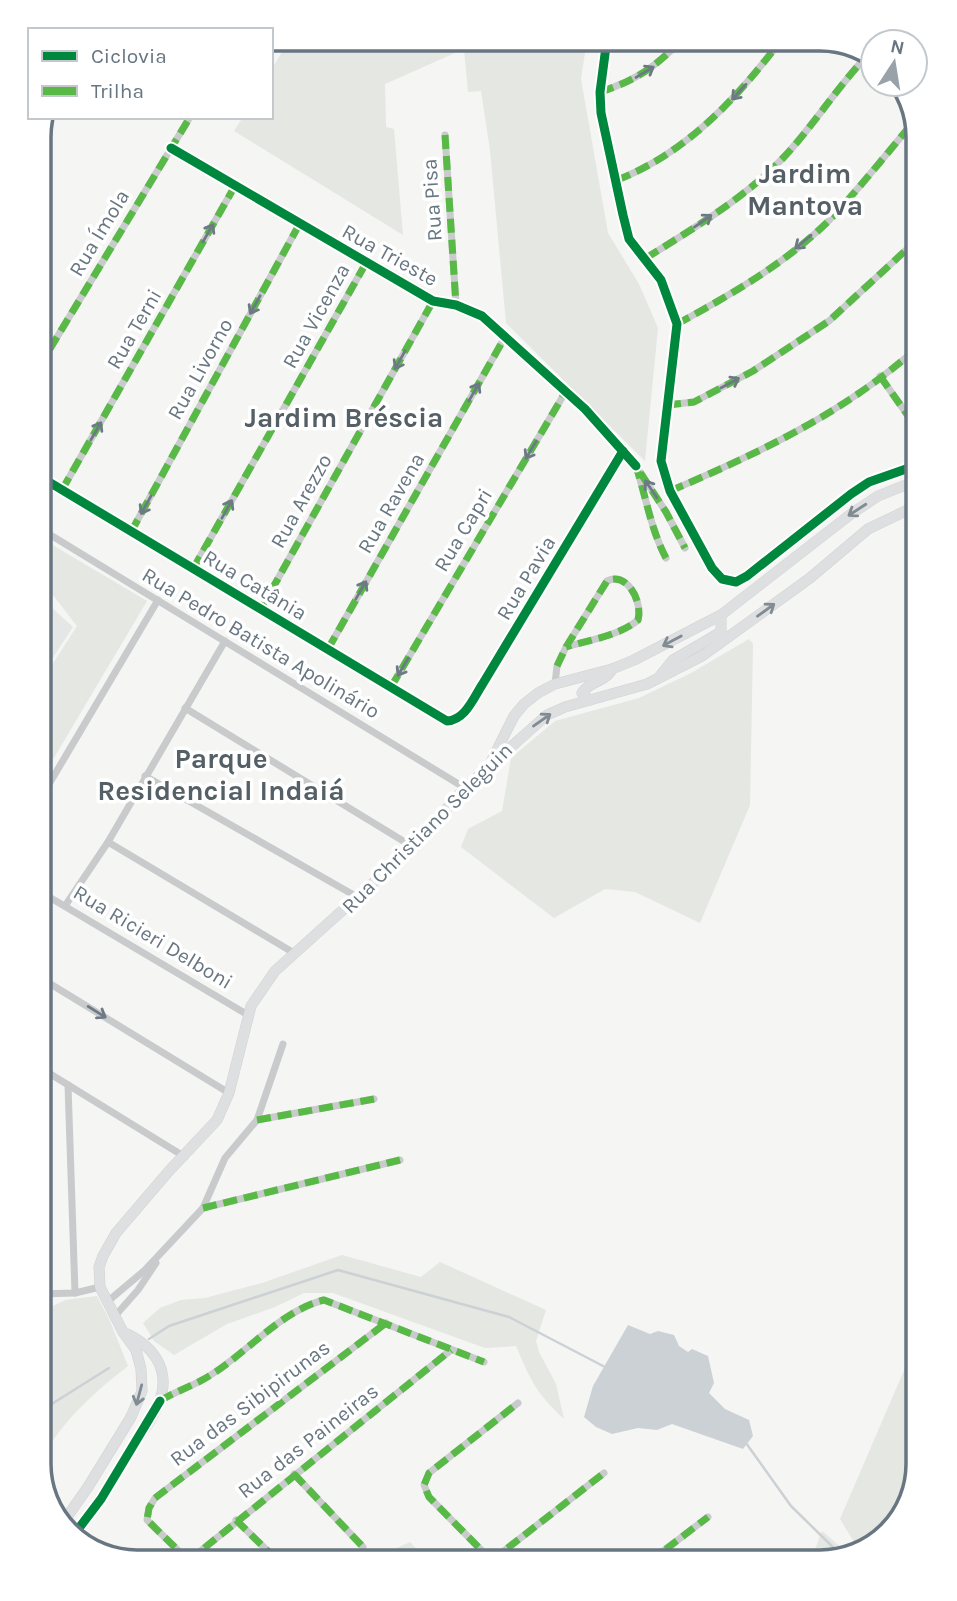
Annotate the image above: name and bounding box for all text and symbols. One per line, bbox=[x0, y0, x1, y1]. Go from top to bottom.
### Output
legend bbox=[28, 28, 273, 119]
north arrow bbox=[859, 28, 929, 98]
text: N bbox=[888, 35, 906, 60]
text: Ciclovia bbox=[91, 44, 167, 68]
one-way arrow bbox=[635, 64, 655, 78]
text: Trilha bbox=[91, 79, 144, 103]
one-way arrow bbox=[731, 83, 747, 101]
district label: Jardim Mantova bbox=[747, 157, 863, 222]
street label: Rua Pisa bbox=[417, 158, 447, 242]
street label: Rua Ímola bbox=[64, 185, 134, 281]
one-way arrow bbox=[693, 214, 712, 228]
street label: Rua Trieste bbox=[338, 219, 442, 291]
one-way arrow bbox=[202, 223, 215, 244]
one-way arrow bbox=[794, 234, 812, 250]
street label: Rua Vicenza bbox=[277, 259, 355, 373]
street label: Rua Terni bbox=[102, 285, 166, 373]
one-way arrow bbox=[248, 294, 261, 315]
street label: Rua Livorno bbox=[162, 314, 238, 424]
one-way arrow bbox=[393, 350, 407, 370]
one-way arrow bbox=[719, 376, 740, 389]
one-way arrow bbox=[468, 382, 481, 403]
district label: Jardim Bréscia bbox=[245, 401, 443, 434]
one-way arrow bbox=[90, 421, 103, 442]
one-way arrow bbox=[524, 439, 538, 459]
street label: Rua Ravena bbox=[353, 448, 429, 558]
street label: Rua Arezzo bbox=[265, 450, 337, 552]
one-way arrow bbox=[644, 480, 658, 499]
street label: Rua Capri bbox=[429, 484, 497, 576]
one-way arrow bbox=[139, 494, 153, 514]
one-way arrow bbox=[220, 500, 234, 520]
one-way arrow bbox=[848, 503, 868, 517]
street label: Rua Pavia bbox=[492, 532, 560, 624]
street label: Rua Catânia bbox=[199, 545, 311, 625]
street label: Rua Pedro Batista Apolinário bbox=[138, 562, 384, 724]
one-way arrow bbox=[354, 580, 368, 600]
one-way arrow bbox=[756, 603, 775, 617]
one-way arrow bbox=[662, 634, 683, 648]
one-way arrow bbox=[396, 656, 410, 676]
one-way arrow bbox=[532, 712, 551, 727]
street label: Rua Christiano Seleguin bbox=[337, 738, 517, 918]
district label: Parque Residencial Indaiá bbox=[97, 742, 345, 807]
street label: Rua Ricieri Delboni bbox=[69, 880, 237, 994]
one-way arrow bbox=[86, 1006, 106, 1020]
street label: Rua das Sibipirunas bbox=[165, 1335, 335, 1471]
street label: Rua das Paineiras bbox=[233, 1379, 383, 1503]
one-way arrow bbox=[132, 1383, 145, 1405]

